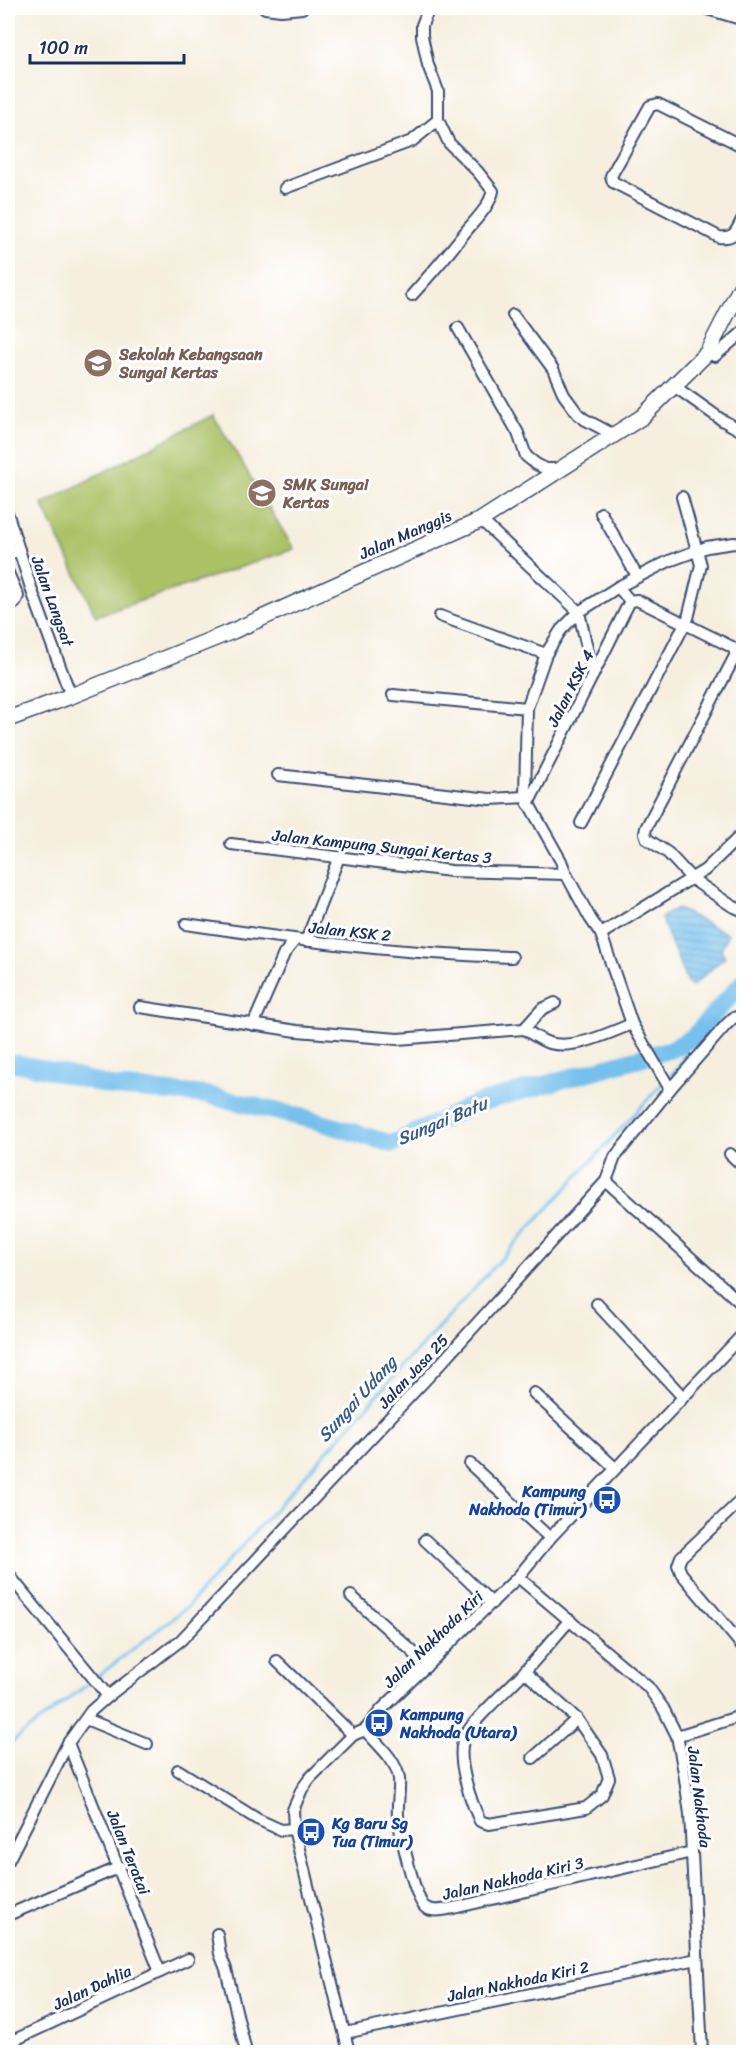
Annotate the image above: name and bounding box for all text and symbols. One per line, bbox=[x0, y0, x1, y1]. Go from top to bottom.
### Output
scale bar bbox=[30, 27, 184, 65]
text: 100 m bbox=[39, 32, 88, 64]
place label: Sekolah Kebangsaan Sungai Kertas bbox=[118, 340, 263, 387]
school or university icon: Sekolah Kebangsaan Sungai Kertas bbox=[82, 347, 114, 379]
place label: SMK Sungai Kertas bbox=[282, 470, 369, 517]
school or university icon: SMK Sungai Kertas bbox=[246, 477, 278, 509]
street label: Jalan Manggis bbox=[353, 501, 456, 568]
street label: Jalan Langsat bbox=[22, 551, 83, 651]
street label: Jalan KSK 4 bbox=[538, 645, 602, 733]
street label: Jalan Kampung Sungai Kertas 3 bbox=[270, 820, 493, 872]
street label: Jalan KSK 2 bbox=[307, 913, 392, 950]
water label: Sungai Batu bbox=[392, 1087, 494, 1154]
street label: Jalan Jasa 25 bbox=[370, 1327, 456, 1416]
water label: Sungai Udang bbox=[309, 1347, 406, 1450]
place label: Kampung Nakhoda (Timur) bbox=[468, 1477, 587, 1524]
bus stop icon: Kampung Nakhoda (Timur) bbox=[591, 1484, 623, 1516]
street label: Jalan Nakhoda Kiri bbox=[375, 1583, 491, 1696]
place label: Kampung Nakhoda (Utara) bbox=[399, 1700, 518, 1747]
bus stop icon: Kampung Nakhoda (Utara) bbox=[363, 1707, 395, 1739]
street label: Jalan Nakhoda bbox=[679, 1744, 720, 1850]
street label: Jalan Teratai bbox=[98, 1804, 159, 1900]
place label: Kg Baru Sg Tua (Timur) bbox=[331, 1809, 413, 1856]
bus stop icon: Kg Baru Sg Tua (Timur) bbox=[295, 1816, 327, 1848]
street label: Jalan Nakhoda Kiri 3 bbox=[439, 1848, 587, 1909]
street label: Jalan Nakhoda Kiri 2 bbox=[444, 1952, 592, 2011]
street label: Jalan Dahlia bbox=[47, 1956, 137, 2019]

